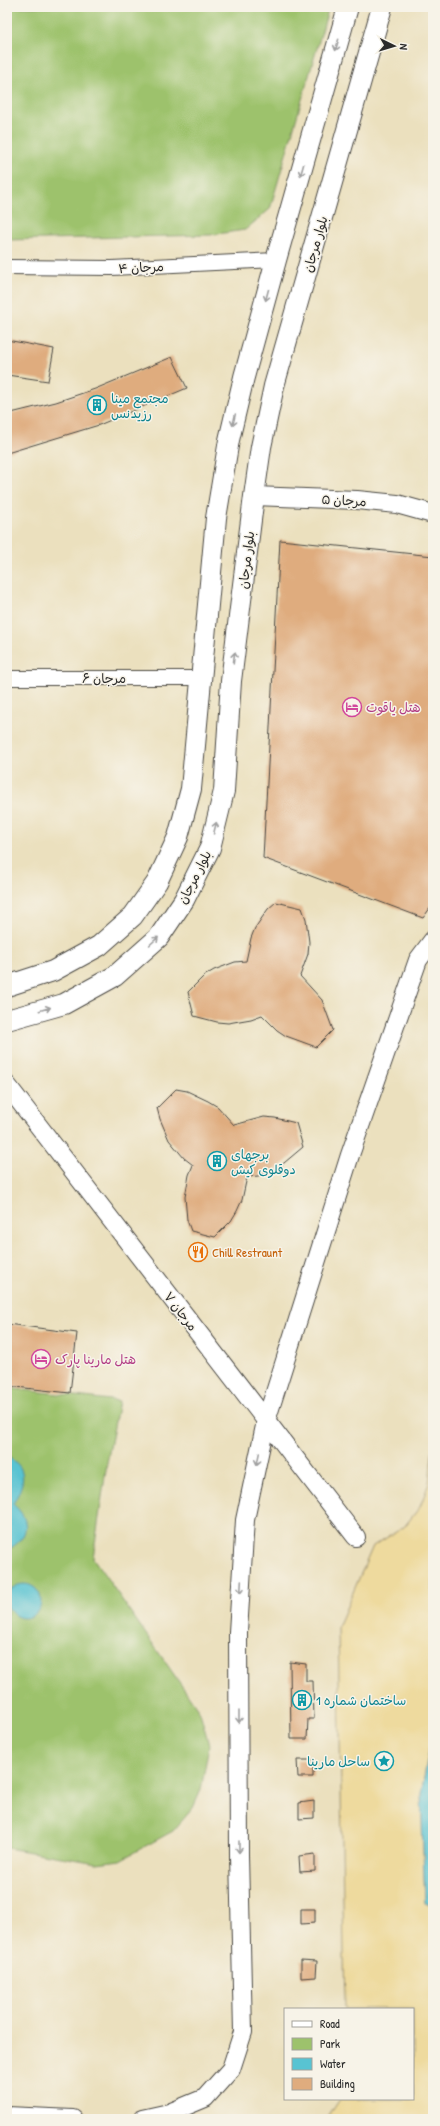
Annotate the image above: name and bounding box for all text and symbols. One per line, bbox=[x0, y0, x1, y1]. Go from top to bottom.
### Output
north arrow bbox=[374, 26, 414, 66]
one-way arrow bbox=[333, 38, 341, 51]
text: N bbox=[397, 43, 411, 51]
one-way arrow bbox=[298, 163, 305, 176]
street label: بلوار مرجان bbox=[298, 214, 332, 274]
street label: مرجان ۴ bbox=[118, 257, 164, 277]
one-way arrow bbox=[262, 288, 270, 301]
place label: مجتمع مینا رزیدنس bbox=[111, 389, 168, 422]
building icon: مجتمع مینا رزیدنس bbox=[86, 394, 108, 416]
one-way arrow bbox=[230, 414, 237, 427]
street label: مرجان ۵ bbox=[321, 490, 367, 510]
street label: بلوار مرجان bbox=[234, 530, 258, 590]
one-way arrow bbox=[230, 652, 238, 665]
street label: مرجان ۶ bbox=[82, 669, 126, 687]
hotel icon: هتل یاقوت bbox=[341, 696, 363, 718]
place label: هتل یاقوت bbox=[366, 698, 421, 716]
one-way arrow bbox=[211, 822, 219, 835]
street label: بلوار مرجان bbox=[173, 847, 215, 907]
one-way arrow bbox=[148, 937, 159, 946]
one-way arrow bbox=[38, 1005, 51, 1013]
place label: برجهای دوقلوی کیش bbox=[231, 1145, 296, 1178]
building icon: برجهای دوقلوی کیش bbox=[206, 1150, 228, 1172]
restaurant icon: Chill Restraunt bbox=[187, 1241, 209, 1263]
place label: Chill Restraunt bbox=[212, 1243, 283, 1261]
street label: مرجان ۷ bbox=[160, 1288, 202, 1334]
hotel icon: هتل مارینا پارک bbox=[30, 1348, 52, 1370]
place label: هتل مارینا پارک bbox=[55, 1350, 136, 1368]
one-way arrow bbox=[254, 1452, 262, 1465]
one-way arrow bbox=[237, 1580, 244, 1593]
building icon: ساختمان شماره 1 bbox=[291, 1689, 313, 1711]
place label: ساختمان شماره 1 bbox=[316, 1691, 406, 1709]
one-way arrow bbox=[235, 1710, 243, 1723]
place icon: ساحل مارینا bbox=[373, 1750, 395, 1772]
place label: ساحل مارینا bbox=[307, 1752, 370, 1770]
one-way arrow bbox=[235, 1840, 243, 1853]
legend bbox=[284, 2008, 414, 2100]
text: Road bbox=[320, 2015, 340, 2032]
text: Park bbox=[320, 2035, 340, 2052]
text: Water bbox=[320, 2055, 346, 2072]
text: Building bbox=[320, 2075, 355, 2092]

